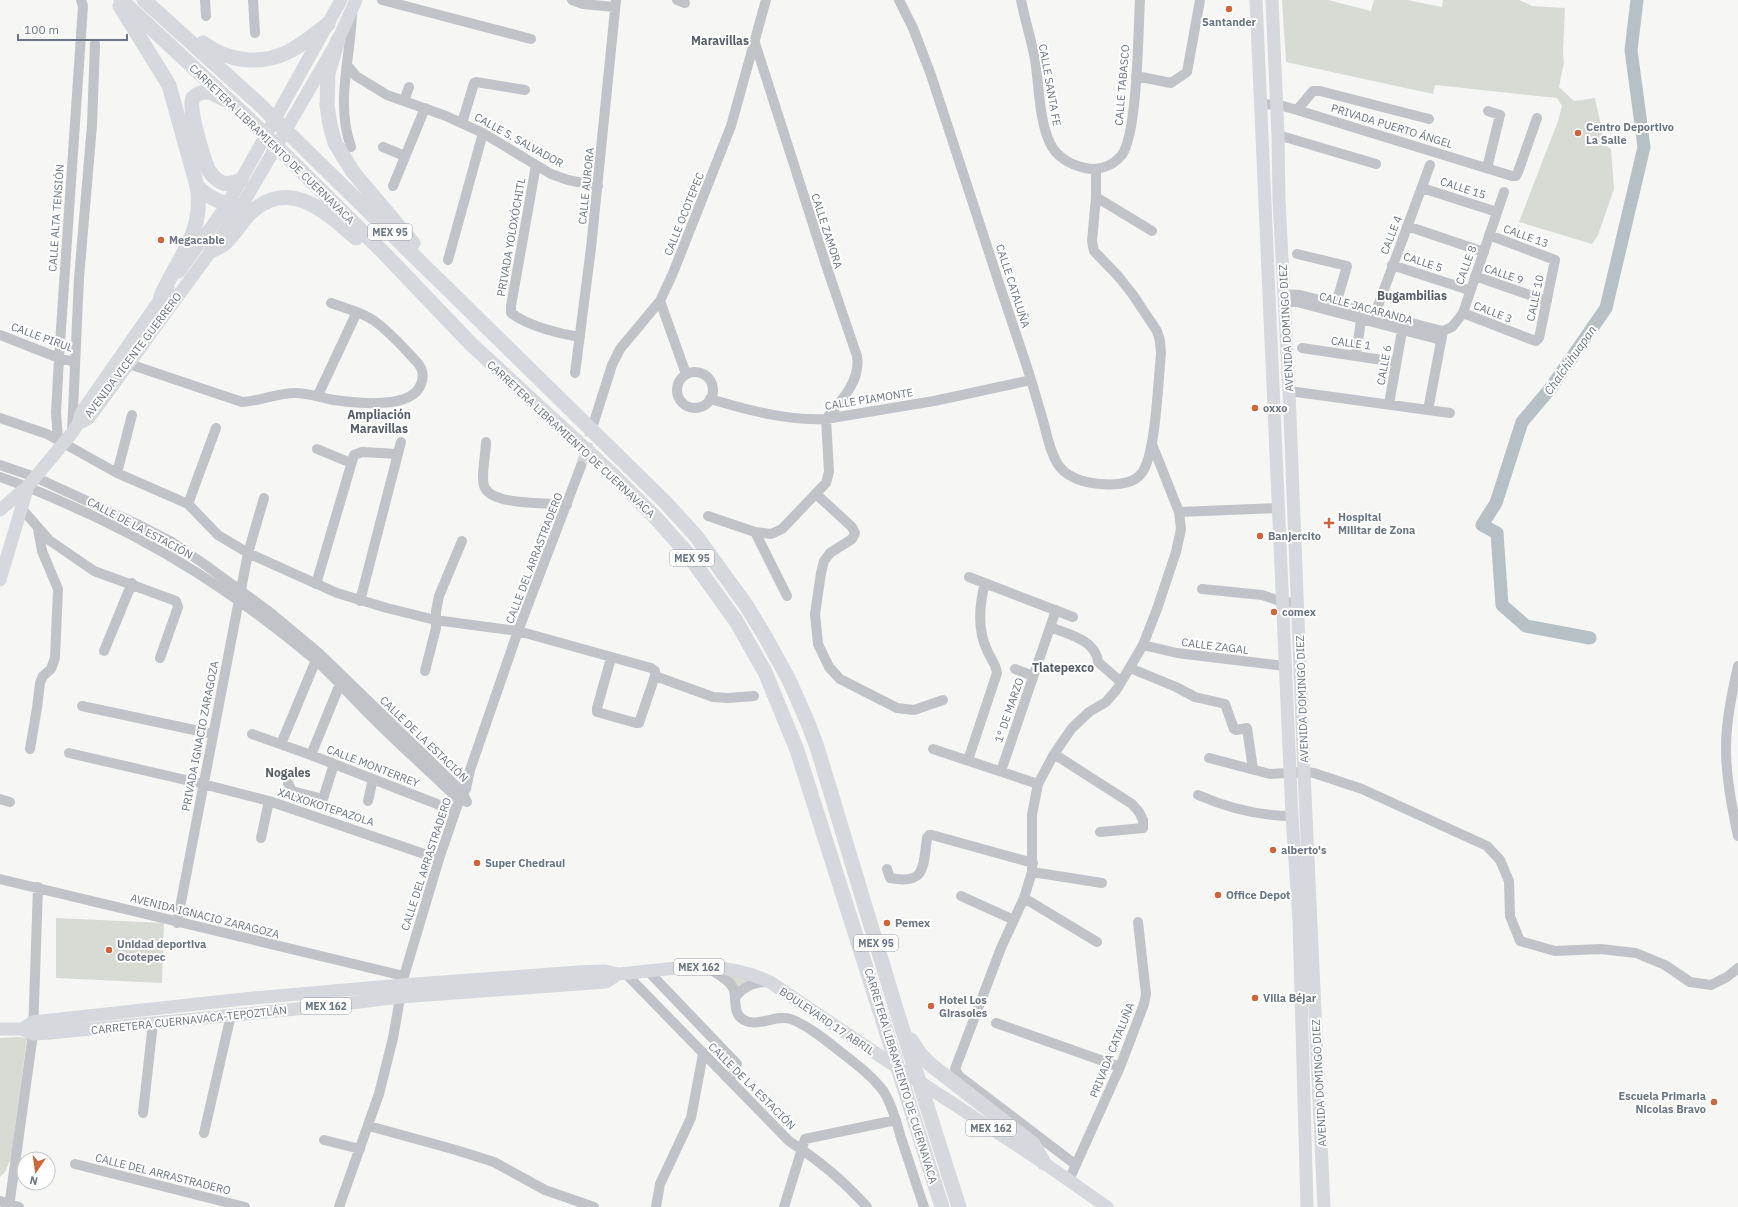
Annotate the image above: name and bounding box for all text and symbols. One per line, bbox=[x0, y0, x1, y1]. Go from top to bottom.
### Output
marker: Santander bbox=[1224, 4, 1234, 14]
place label: Santander bbox=[1202, 15, 1257, 29]
scale bar bbox=[18, 16, 127, 42]
text: 100 m bbox=[24, 22, 59, 37]
district label: Maravillas bbox=[691, 33, 749, 48]
street label: CALLE SANTA FE bbox=[1036, 43, 1064, 127]
street label: CALLE TABASCO bbox=[1111, 44, 1133, 126]
street label: CARRETERA LIBRAMIENTO DE CUERNAVACA bbox=[186, 61, 358, 227]
street label: PRIVADA PUERTO ÁNGEL bbox=[1329, 101, 1455, 151]
street label: CALLE S. SALVADOR bbox=[472, 110, 566, 170]
place label: Centro Deportivo La Salle bbox=[1586, 120, 1674, 147]
marker: Centro Deportivo La Salle bbox=[1573, 128, 1583, 138]
street label: CALLE AURORA bbox=[575, 147, 597, 225]
street label: CALLE ALTA TENSIÓN bbox=[45, 164, 67, 272]
street label: CALLE OCOTEPEC bbox=[661, 170, 707, 258]
street label: CALLE 15 bbox=[1438, 174, 1488, 202]
street label: PRIVADA YOLOXÓCHITL bbox=[494, 176, 528, 297]
street label: CALLE ZAMORA bbox=[808, 192, 846, 270]
street label: CALLE 4 bbox=[1377, 213, 1405, 256]
street label: CALLE 13 bbox=[1501, 221, 1551, 251]
road number: MEX 95 bbox=[368, 224, 412, 240]
place label: Megacable bbox=[169, 233, 225, 247]
marker: Megacable bbox=[156, 235, 166, 245]
street label: CALLE CATALUÑA bbox=[993, 242, 1033, 330]
street label: CALLE 8 bbox=[1452, 244, 1480, 286]
street label: CALLE 5 bbox=[1402, 249, 1444, 275]
street label: CALLE 9 bbox=[1483, 261, 1525, 287]
street label: AVENIDA DOMINGO DIEZ bbox=[1276, 264, 1296, 392]
street label: CALLE 10 bbox=[1523, 273, 1547, 323]
district label: Bugambilias bbox=[1377, 288, 1447, 303]
street label: CALLE JACARANDA bbox=[1318, 289, 1414, 327]
street label: AVENIDA VICENTE GUERRERO bbox=[81, 290, 185, 420]
street label: CALLE 3 bbox=[1472, 298, 1514, 326]
street label: CALLE PIRUL bbox=[9, 319, 75, 355]
water label: Chalchihuapan bbox=[1541, 322, 1600, 398]
street label: CALLE 1 bbox=[1330, 333, 1372, 353]
street label: CALLE 6 bbox=[1374, 344, 1394, 386]
street label: CARRETERA LIBRAMIENTO DE CUERNAVACA bbox=[484, 357, 658, 521]
street label: CALLE PIAMONTE bbox=[824, 385, 914, 413]
place label: oxxo bbox=[1263, 401, 1287, 415]
marker: oxxo bbox=[1250, 403, 1260, 413]
district label: Ampliación Maravillas bbox=[347, 407, 411, 436]
street label: CALLE DEL ARRASTRADERO bbox=[503, 490, 566, 625]
street label: CALLE DE LA ESTACIÓN bbox=[85, 494, 195, 562]
place label: Hospital Militar de Zona bbox=[1338, 510, 1415, 537]
marker: Hospital Militar de Zona bbox=[1323, 517, 1335, 529]
place label: Banjercito bbox=[1268, 529, 1321, 543]
marker: Banjercito bbox=[1255, 531, 1265, 541]
road number: MEX 95 bbox=[670, 550, 714, 566]
place label: comex bbox=[1282, 605, 1316, 619]
marker: comex bbox=[1269, 607, 1279, 617]
street label: CALLE ZAGAL bbox=[1181, 635, 1250, 657]
street label: AVENIDA DOMINGO DIEZ bbox=[1293, 635, 1311, 763]
street label: PRIVADA IGNACIO ZARAGOZA bbox=[179, 660, 221, 812]
district label: Tlatepexco bbox=[1032, 660, 1094, 675]
street label: 1° DE MARZO bbox=[991, 675, 1027, 744]
street label: CALLE DE LA ESTACIÓN bbox=[377, 693, 471, 785]
street label: CALLE MONTERREY bbox=[325, 742, 422, 790]
district label: Nogales bbox=[265, 765, 311, 780]
street label: XALXOKOTEPAZOLA bbox=[276, 785, 376, 829]
street label: CALLE DEL ARRASTRADERO bbox=[398, 795, 454, 932]
place label: alberto's bbox=[1281, 843, 1327, 857]
marker: alberto's bbox=[1268, 845, 1278, 855]
place label: Super Chedraui bbox=[485, 856, 565, 870]
marker: Super Chedraui bbox=[472, 858, 482, 868]
place label: Office Depot bbox=[1226, 888, 1290, 902]
marker: Office Depot bbox=[1213, 890, 1223, 900]
street label: AVENIDA IGNACIO ZARAGOZA bbox=[129, 891, 281, 941]
place label: Pemex bbox=[895, 916, 930, 930]
marker: Pemex bbox=[882, 918, 892, 928]
road number: MEX 95 bbox=[854, 935, 898, 951]
place label: Unidad deportiva Ocotepec bbox=[117, 937, 206, 964]
marker: Unidad deportiva Ocotepec bbox=[104, 945, 114, 955]
road number: MEX 162 bbox=[674, 959, 724, 975]
street label: CARRETERA LIBRAMIENTO DE CUERNAVACA bbox=[861, 967, 941, 1185]
street label: BOULEVARD 17 ABRIL bbox=[777, 984, 878, 1058]
place label: Villa Béjar bbox=[1263, 991, 1317, 1005]
place label: Hotel Los Girasoles bbox=[939, 993, 988, 1020]
marker: Villa Béjar bbox=[1250, 993, 1260, 1003]
road number: MEX 162 bbox=[301, 998, 351, 1014]
street label: PRIVADA CATALUÑA bbox=[1086, 1000, 1138, 1100]
marker: Hotel Los Girasoles bbox=[926, 1001, 936, 1011]
street label: CARRETERA CUERNAVACA-TEPOZTLÁN bbox=[90, 1003, 288, 1037]
street label: AVENIDA DOMINGO DIEZ bbox=[1309, 1019, 1329, 1147]
street label: CALLE DE LA ESTACIÓN bbox=[705, 1039, 799, 1133]
place label: Escuela Primaria Nicolas Bravo bbox=[1619, 1089, 1706, 1116]
marker: Escuela Primaria Nicolas Bravo bbox=[1709, 1097, 1719, 1107]
road number: MEX 162 bbox=[966, 1120, 1016, 1136]
street label: CALLE DEL ARRASTRADERO bbox=[94, 1150, 232, 1198]
north arrow bbox=[16, 1151, 56, 1191]
text: N bbox=[28, 1173, 39, 1188]

